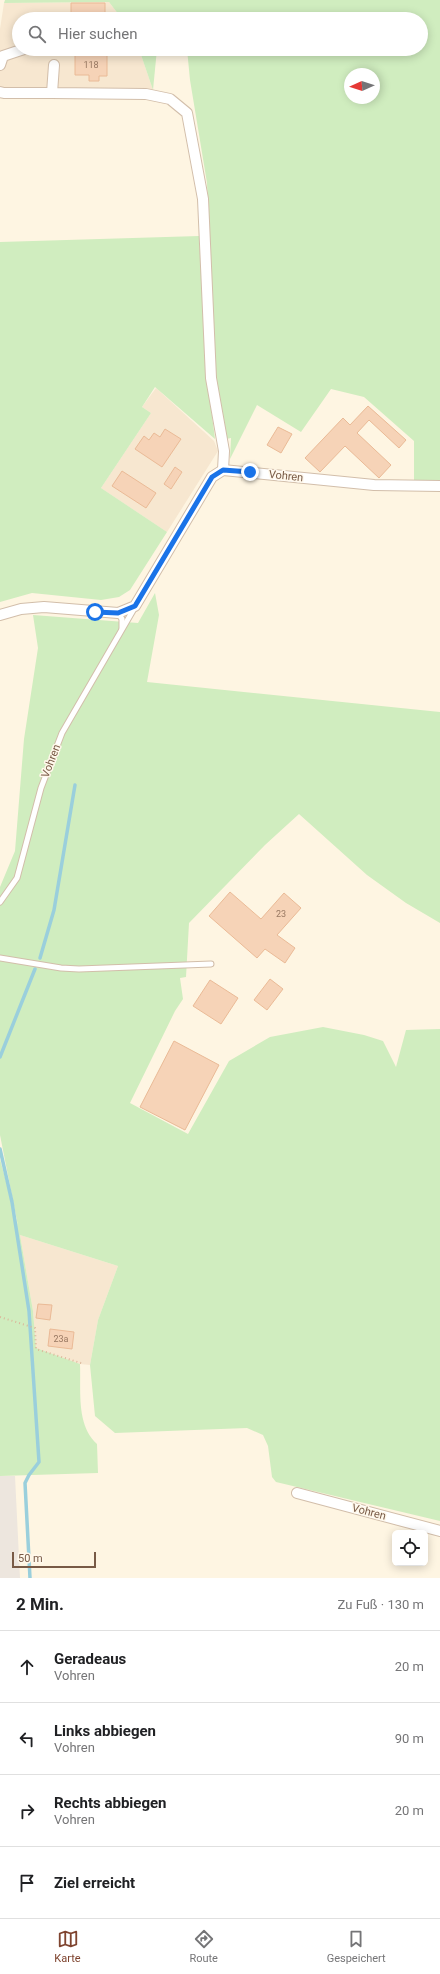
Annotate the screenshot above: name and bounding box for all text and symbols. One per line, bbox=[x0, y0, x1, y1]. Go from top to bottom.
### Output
search box bbox=[12, 12, 428, 56]
icon: search bbox=[26, 23, 48, 45]
text: Hier suchen bbox=[58, 25, 137, 43]
house number: 118 bbox=[83, 60, 99, 70]
north arrow bbox=[344, 68, 380, 104]
route end bbox=[241, 463, 259, 481]
street label: Vohren bbox=[268, 468, 304, 484]
route start bbox=[86, 603, 104, 621]
street label: Vohren bbox=[39, 743, 63, 779]
house number: 23 bbox=[276, 909, 286, 919]
house number: 23a bbox=[53, 1334, 69, 1344]
street label: Vohren bbox=[351, 1501, 387, 1523]
map controls bbox=[392, 1530, 428, 1566]
button: locate bbox=[392, 1530, 428, 1566]
scale bar bbox=[12, 1550, 96, 1569]
text: 50 m bbox=[18, 1552, 43, 1565]
text: 2 Min. bbox=[16, 1594, 64, 1614]
text: Zu Fuß · 130 m bbox=[338, 1597, 424, 1612]
text: Geradeaus bbox=[54, 1650, 126, 1668]
icon: ahead bbox=[16, 1656, 38, 1678]
text: 20 m bbox=[395, 1659, 424, 1674]
text: Vohren bbox=[54, 1668, 95, 1683]
text: Links abbiegen bbox=[54, 1722, 156, 1740]
icon: left bbox=[16, 1728, 38, 1750]
text: 90 m bbox=[395, 1731, 424, 1746]
text: Vohren bbox=[54, 1740, 95, 1755]
text: Rechts abbiegen bbox=[54, 1794, 167, 1812]
icon: right bbox=[16, 1800, 38, 1822]
text: 20 m bbox=[395, 1803, 424, 1818]
text: Vohren bbox=[54, 1812, 95, 1827]
icon: arrive bbox=[16, 1872, 38, 1894]
text: Ziel erreicht bbox=[54, 1874, 135, 1892]
tab: Karte bbox=[54, 1928, 81, 1965]
tab: Route bbox=[189, 1928, 218, 1965]
tab: Gespeichert bbox=[327, 1928, 386, 1965]

